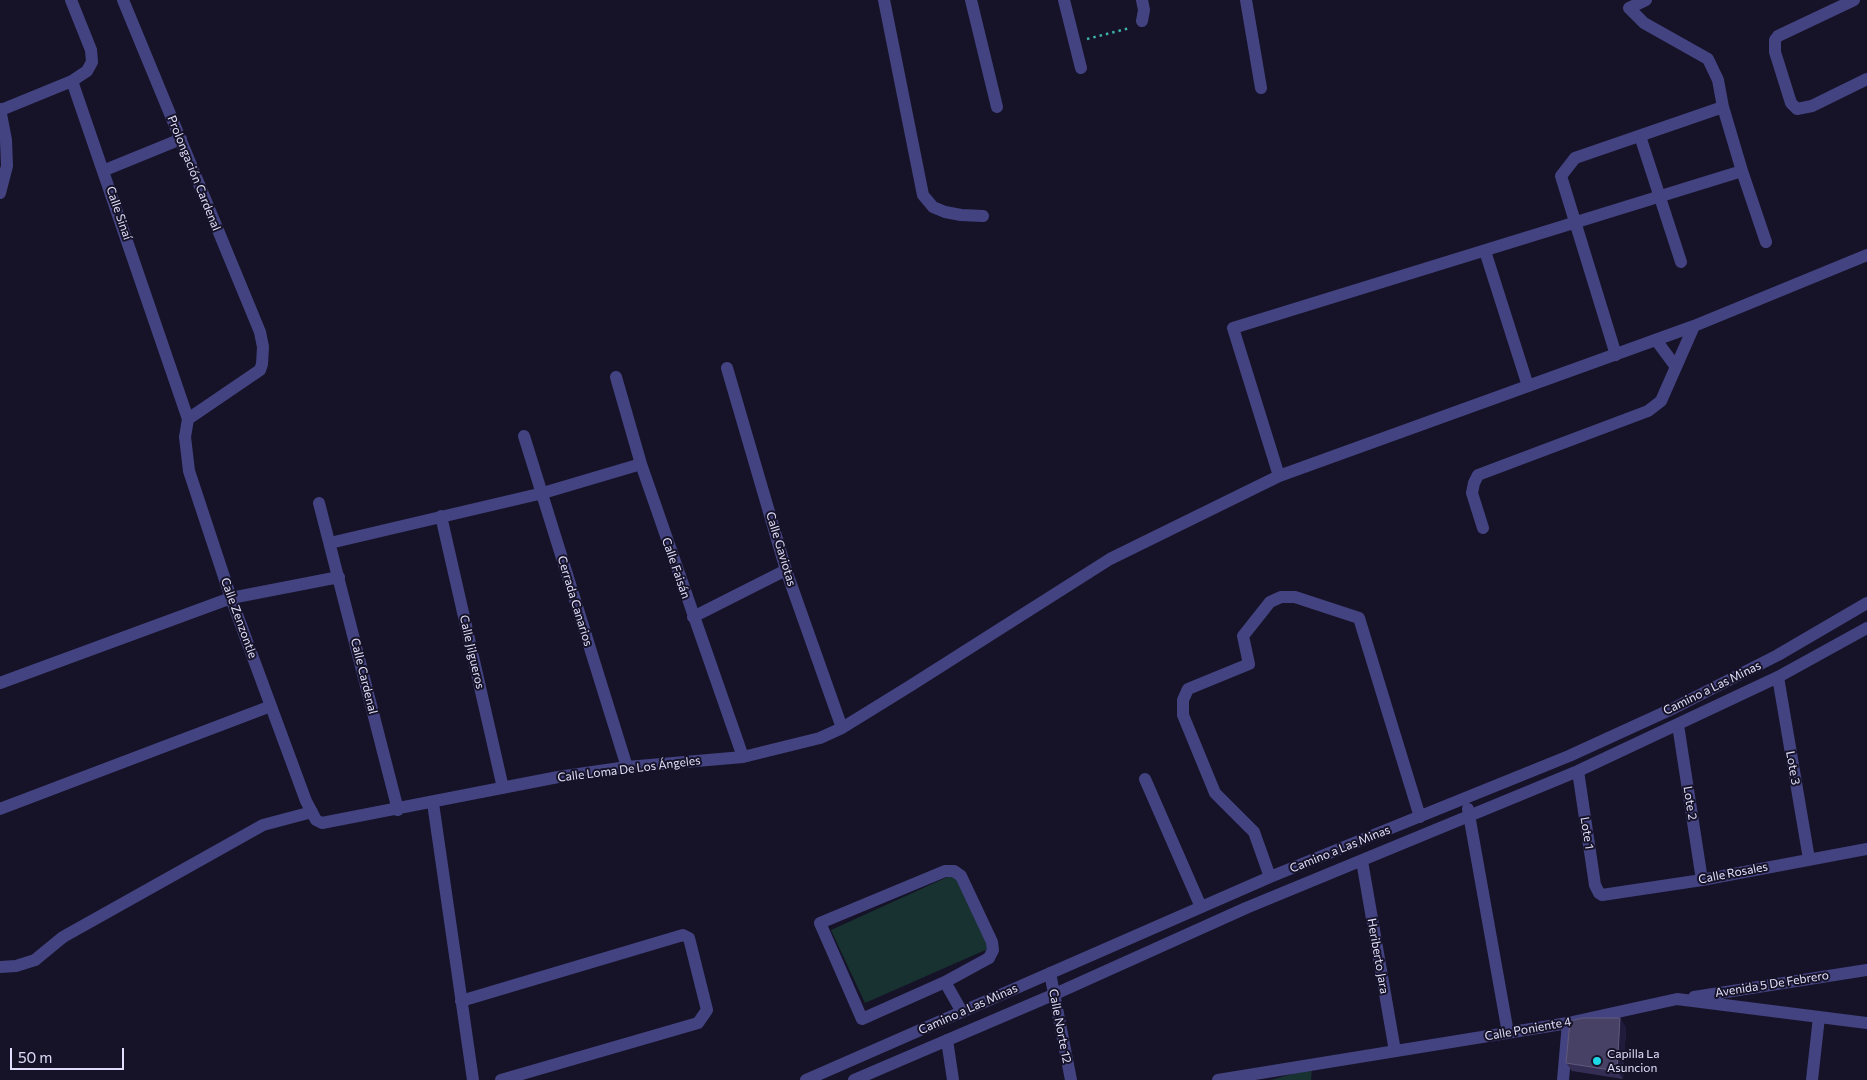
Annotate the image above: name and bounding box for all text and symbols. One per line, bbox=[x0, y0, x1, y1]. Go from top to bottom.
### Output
street label: Prolongación Cardenal bbox=[164, 113, 224, 233]
street label: Calle Sinaí bbox=[103, 184, 135, 242]
street label: Calle Gaviotas bbox=[763, 510, 799, 588]
street label: Calle Faisán bbox=[659, 536, 693, 600]
street label: Cerrada Canarios bbox=[554, 554, 596, 648]
street label: Calle Zenzontle bbox=[218, 576, 260, 660]
street label: Calle Jilgueros bbox=[456, 614, 488, 690]
street label: Calle Cardenal bbox=[348, 637, 380, 715]
street label: Camino a Las Minas bbox=[1661, 658, 1763, 718]
street label: Lote 3 bbox=[1783, 750, 1803, 786]
street label: Calle Loma De Los Ángeles bbox=[557, 753, 701, 785]
street label: Lote 2 bbox=[1680, 785, 1700, 821]
street label: Lote 1 bbox=[1577, 816, 1597, 850]
street label: Camino a Las Minas bbox=[1288, 822, 1392, 876]
street label: Calle Rosales bbox=[1697, 859, 1769, 887]
street label: Heriberto Jara bbox=[1364, 917, 1392, 995]
street label: Avenida 5 De Febrero bbox=[1714, 968, 1830, 1000]
street label: Camino a Las Minas bbox=[916, 981, 1020, 1037]
street label: Calle Norte 12 bbox=[1046, 988, 1074, 1064]
street label: Calle Poniente 4 bbox=[1484, 1014, 1572, 1044]
scale bar bbox=[12, 1038, 126, 1070]
place label: Capilla La Asuncion bbox=[1607, 1047, 1659, 1075]
text: 50 m bbox=[18, 1048, 52, 1066]
marker: Capilla La Asuncion bbox=[1591, 1055, 1603, 1067]

